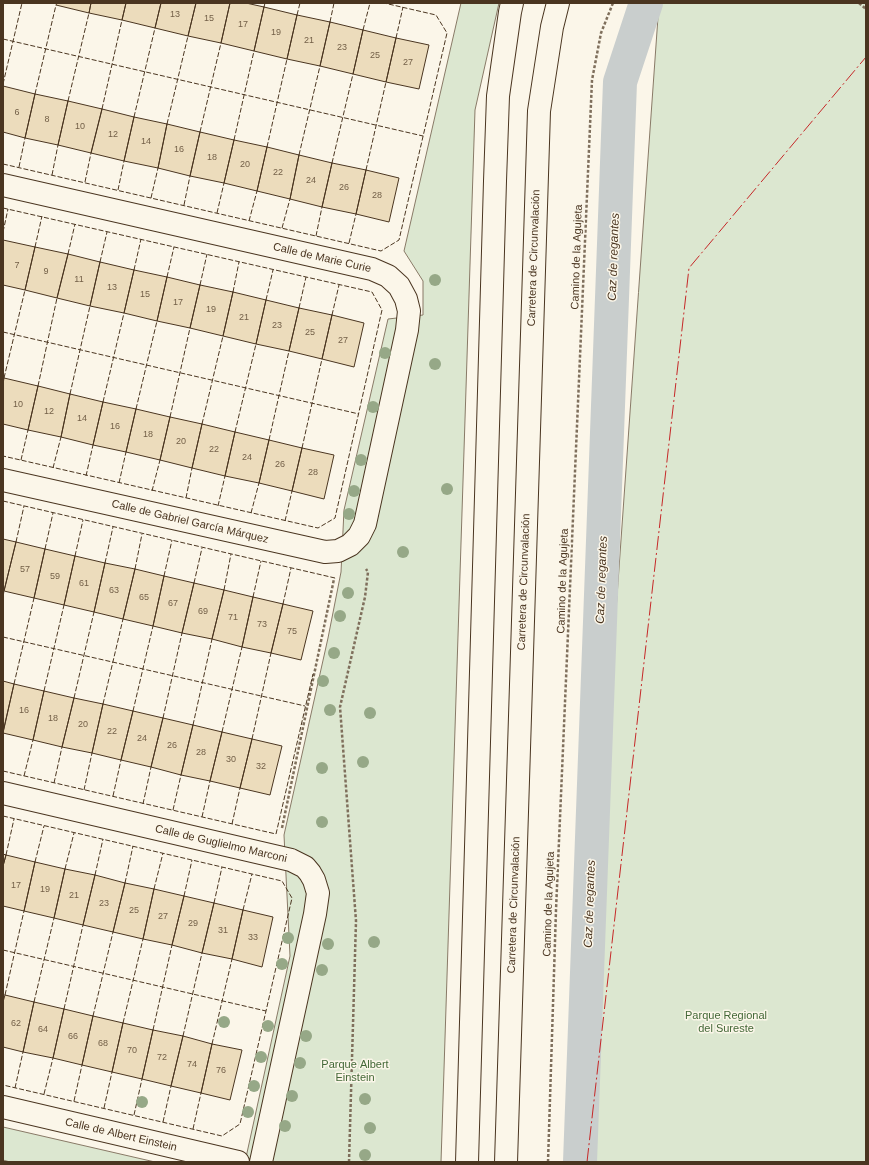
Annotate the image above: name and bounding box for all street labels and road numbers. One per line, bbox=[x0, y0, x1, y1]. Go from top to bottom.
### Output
street label: Carretera de Circunvalación bbox=[525, 189, 543, 327]
street label: Camino de la Agujeta bbox=[569, 204, 585, 310]
street label: Calle de Marie Curie bbox=[272, 240, 372, 276]
street label: Calle de Gabriel García Márquez bbox=[110, 497, 270, 547]
street label: Carretera de Circunvalación bbox=[515, 513, 533, 651]
street label: Camino de la Agujeta bbox=[555, 528, 571, 634]
street label: Calle de Guglielmo Marconi bbox=[154, 822, 288, 866]
street label: Carretera de Circunvalación bbox=[505, 836, 523, 974]
street label: Camino de la Agujeta bbox=[541, 851, 557, 957]
street label: Calle de Albert Einstein bbox=[64, 1116, 178, 1154]

